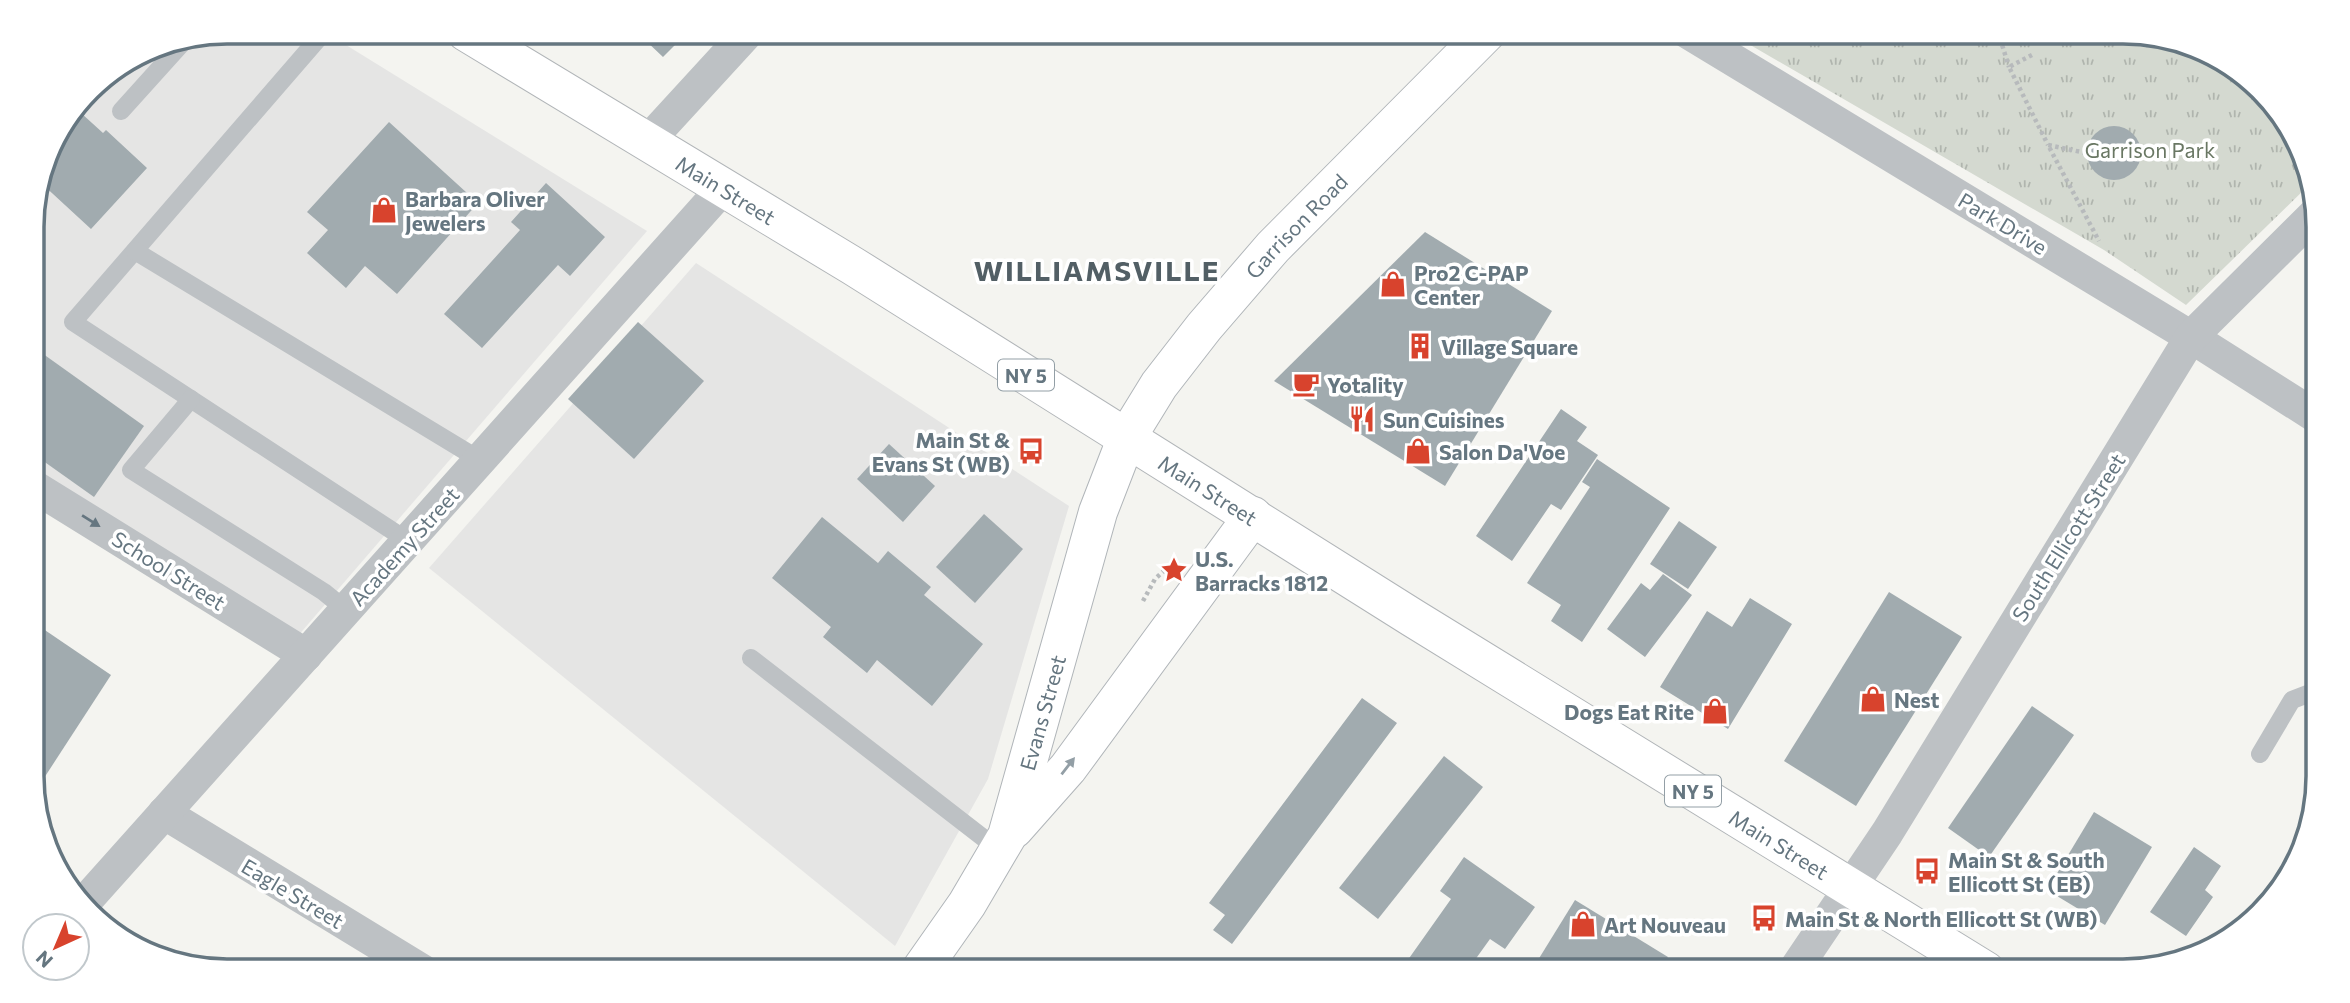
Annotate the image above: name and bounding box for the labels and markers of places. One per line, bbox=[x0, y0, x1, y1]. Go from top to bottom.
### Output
place label: Barbara Oliver Jewelers bbox=[405, 186, 545, 235]
shop icon: Barbara Oliver Jewelers bbox=[369, 195, 399, 225]
place label: Pro2 C-PAP Center bbox=[1414, 260, 1529, 309]
shop icon: Pro2 C-PAP Center bbox=[1378, 269, 1408, 299]
building icon: Village Square bbox=[1405, 331, 1435, 361]
place label: Village Square bbox=[1441, 334, 1578, 359]
cafe icon: Yotality bbox=[1291, 369, 1321, 399]
place label: Yotality bbox=[1327, 372, 1404, 397]
restaurant icon: Sun Cuisines bbox=[1347, 404, 1377, 434]
place label: Sun Cuisines bbox=[1383, 407, 1505, 432]
place label: Main St & Evans St (WB) bbox=[872, 427, 1010, 476]
bus stop icon: Main St & Evans St (WB) bbox=[1016, 436, 1046, 466]
shop icon: Salon Da'Voe bbox=[1403, 436, 1433, 466]
place label: Salon Da'Voe bbox=[1439, 439, 1565, 464]
place label: U.S. Barracks 1812 bbox=[1195, 546, 1328, 595]
place icon: U.S. Barracks 1812 bbox=[1159, 555, 1189, 585]
shop icon: Nest bbox=[1858, 684, 1888, 714]
place label: Nest bbox=[1894, 687, 1939, 712]
shop icon: Dogs Eat Rite bbox=[1700, 696, 1730, 726]
place label: Dogs Eat Rite bbox=[1564, 699, 1694, 724]
place label: Main St & South Ellicott St (EB) bbox=[1948, 847, 2105, 896]
bus stop icon: Main St & South Ellicott St (EB) bbox=[1912, 856, 1942, 886]
bus stop icon: Main St & North Ellicott St (WB) bbox=[1749, 903, 1779, 933]
place label: Main St & North Ellicott St (WB) bbox=[1785, 906, 2098, 931]
shop icon: Art Nouveau bbox=[1568, 909, 1598, 939]
place label: Art Nouveau bbox=[1604, 912, 1726, 937]

